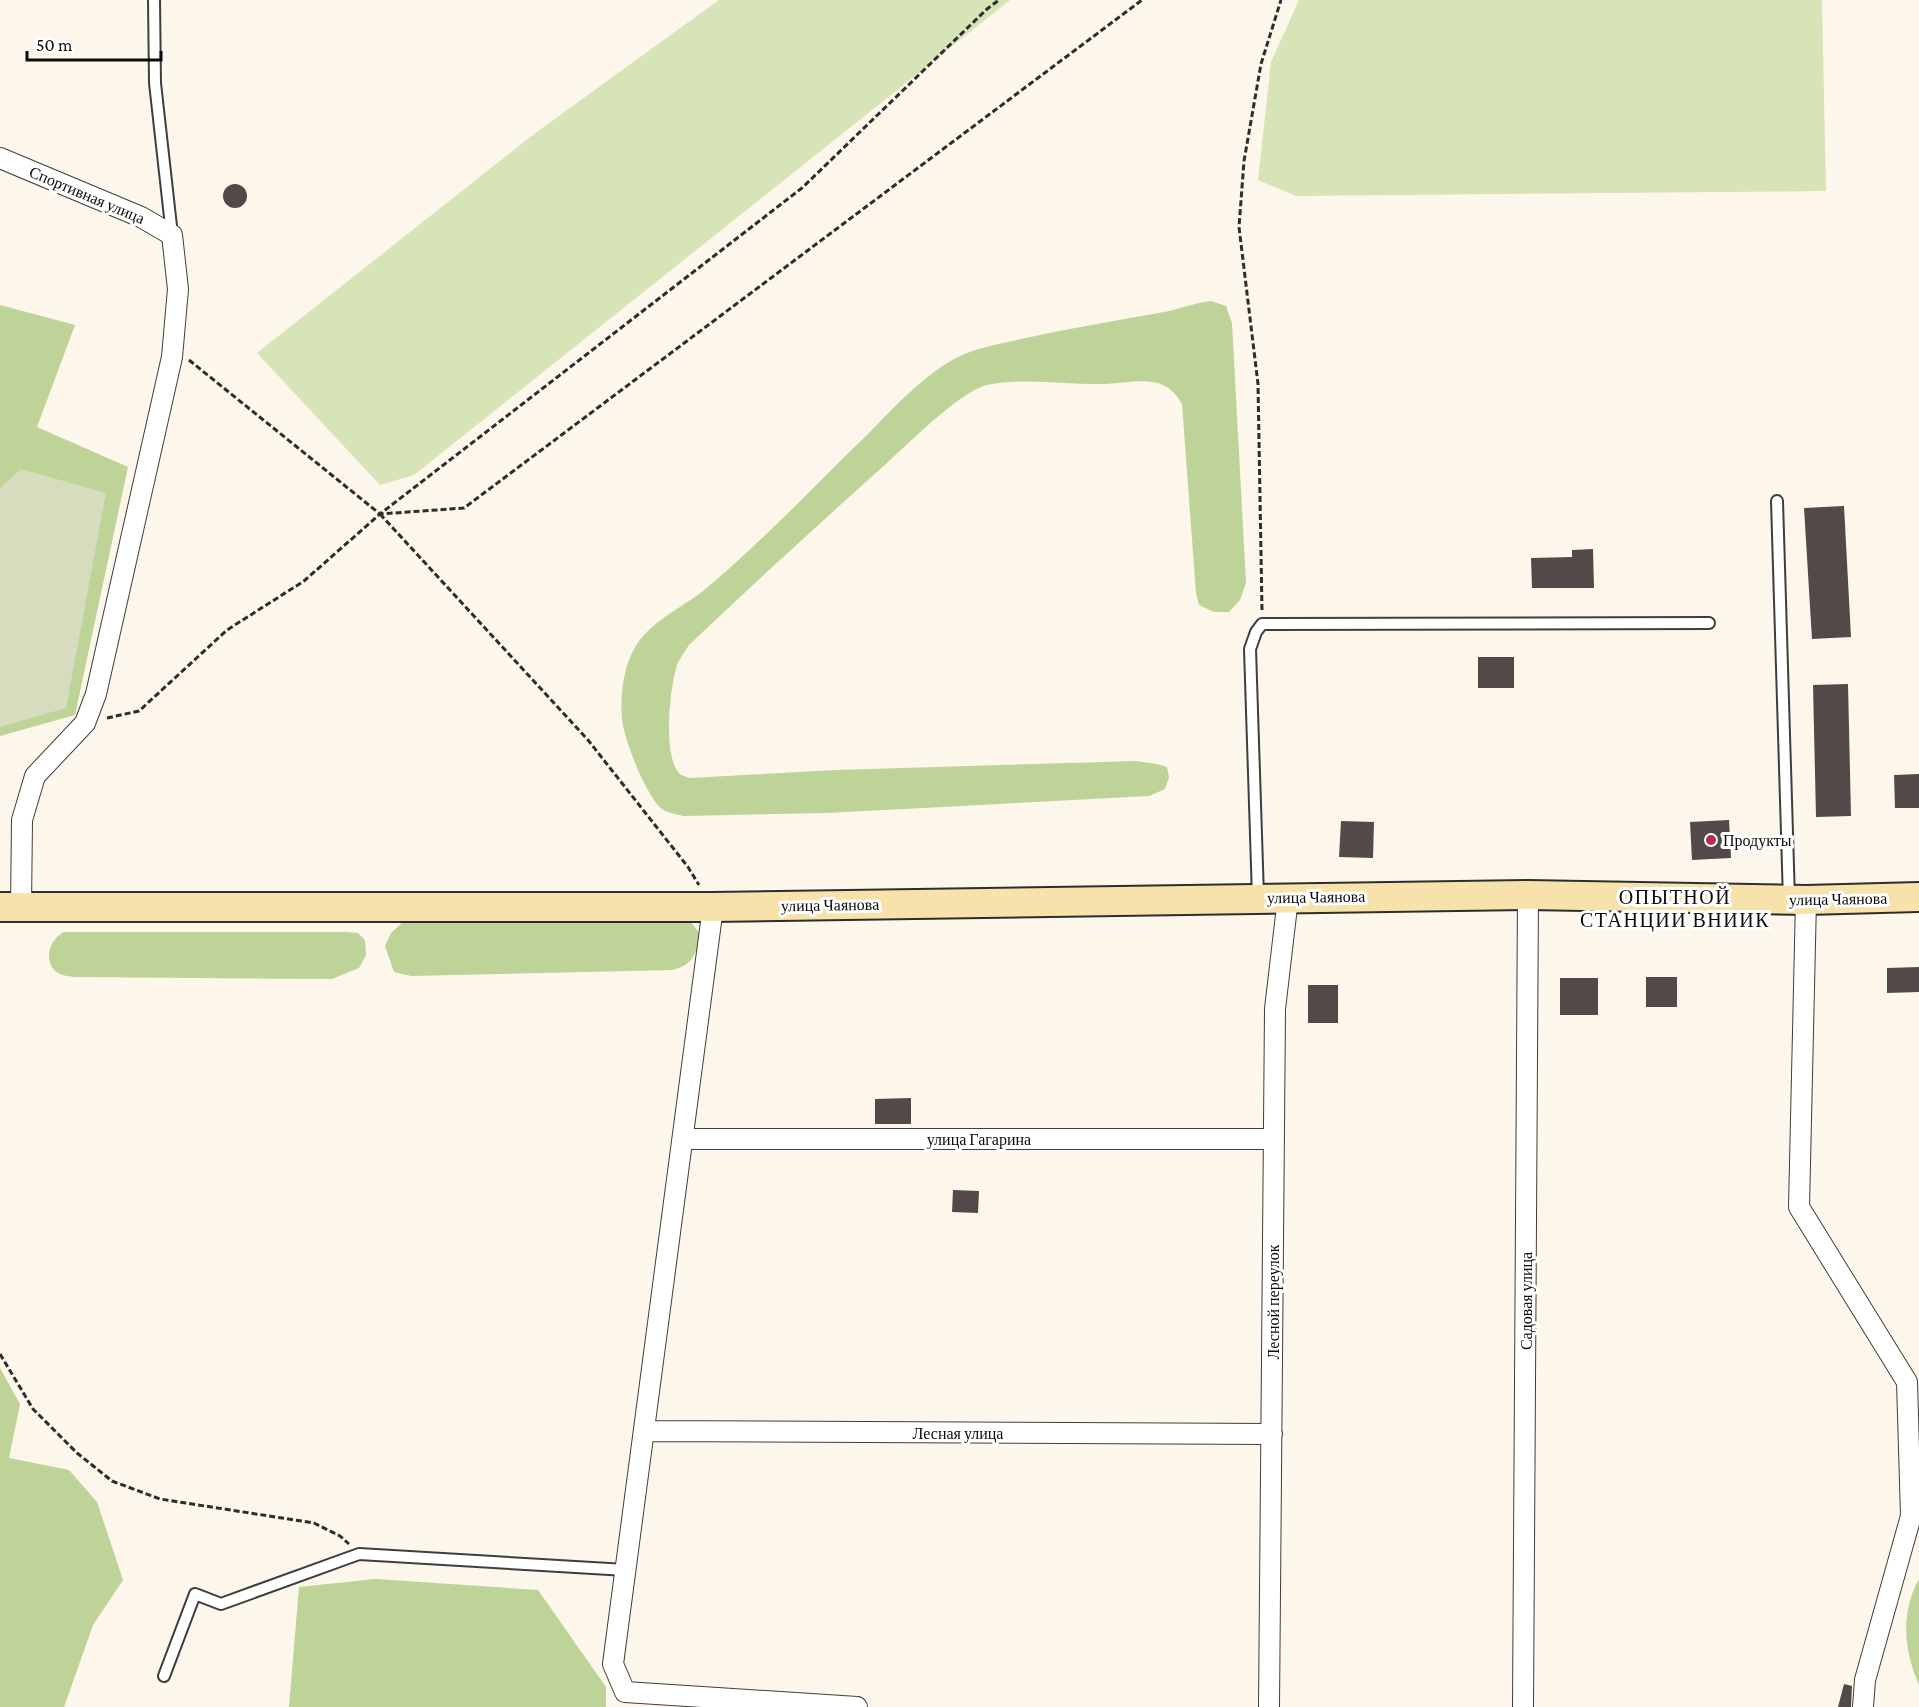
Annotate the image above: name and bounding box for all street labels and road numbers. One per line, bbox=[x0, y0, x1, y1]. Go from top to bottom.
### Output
street label: Спортивная улица bbox=[26, 163, 147, 228]
street label: улица Чаянова bbox=[1267, 888, 1365, 907]
street label: улица Чаянова bbox=[1789, 890, 1887, 909]
street label: улица Чаянова bbox=[781, 896, 879, 915]
street label: улица Гагарина bbox=[927, 1131, 1031, 1149]
street label: Лесной переулок bbox=[1265, 1244, 1283, 1359]
street label: Садовая улица bbox=[1518, 1252, 1536, 1350]
street label: Лесная улица bbox=[913, 1425, 1003, 1443]

